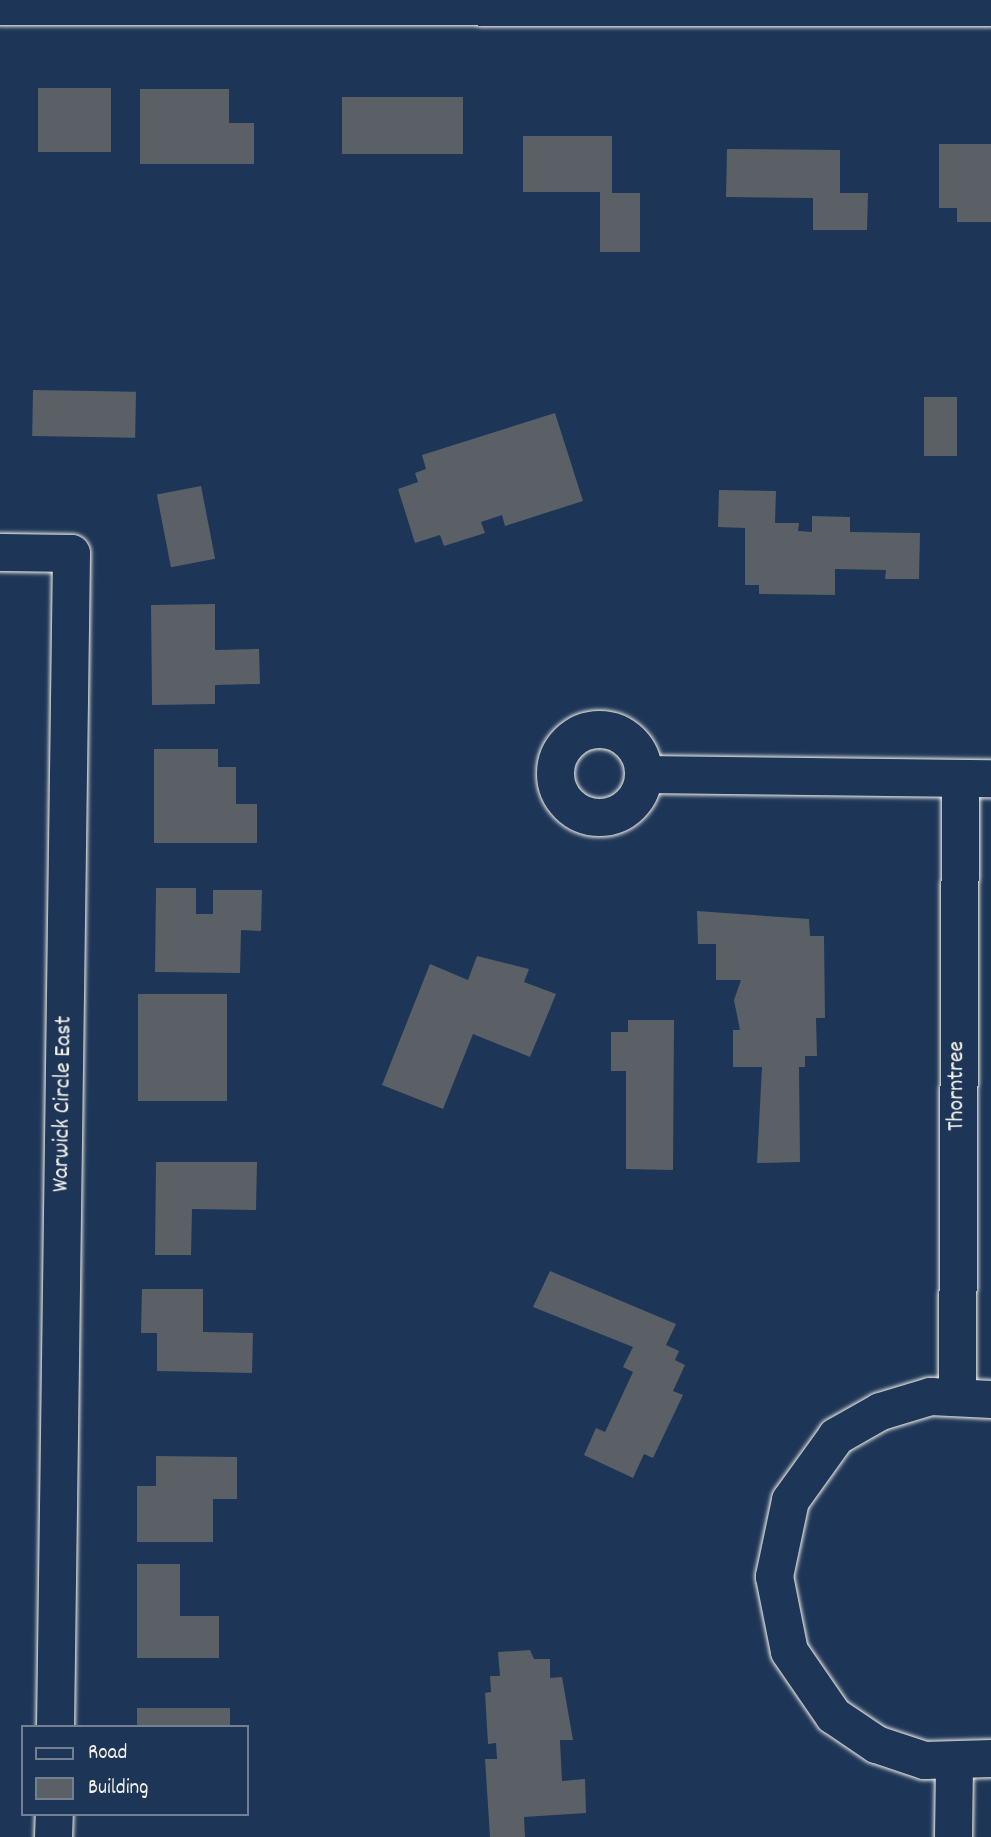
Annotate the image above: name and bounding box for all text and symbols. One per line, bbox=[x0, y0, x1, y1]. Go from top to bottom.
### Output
street label: Warwick Circle East bbox=[48, 1016, 80, 1192]
street label: Thorntree bbox=[944, 1041, 972, 1131]
legend bbox=[21, 1725, 248, 1816]
text: Road bbox=[88, 1739, 127, 1769]
text: Building bbox=[88, 1774, 148, 1804]

